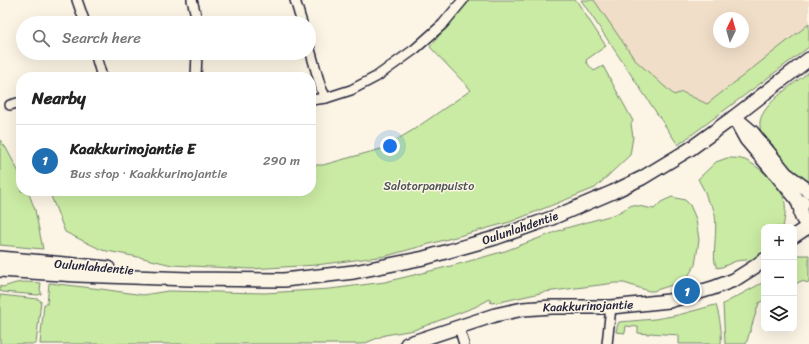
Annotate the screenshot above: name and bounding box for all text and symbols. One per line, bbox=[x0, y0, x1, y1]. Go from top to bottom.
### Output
north arrow bbox=[713, 12, 749, 48]
search box bbox=[16, 16, 316, 60]
text: Search here bbox=[62, 25, 141, 51]
icon: search bbox=[30, 27, 52, 49]
text: Nearby bbox=[32, 83, 86, 113]
text: Kaakkurinojantie E bbox=[70, 136, 195, 162]
your location bbox=[380, 136, 400, 156]
text: 1 bbox=[42, 149, 48, 172]
text: 290 m bbox=[263, 149, 300, 172]
text: Bus stop · Kaakkurinojantie bbox=[70, 162, 227, 185]
park label: Salotorpanpuisto bbox=[384, 175, 474, 197]
street label: Oulunlahdentie bbox=[479, 205, 561, 251]
map controls bbox=[761, 224, 797, 332]
button: + bbox=[761, 224, 797, 260]
street label: Oulunlahdentie bbox=[53, 253, 135, 281]
button: − bbox=[761, 260, 797, 296]
pin: 1 bbox=[674, 276, 700, 306]
street label: Kaakkurinojantie bbox=[542, 293, 634, 319]
button: layers bbox=[761, 296, 797, 332]

